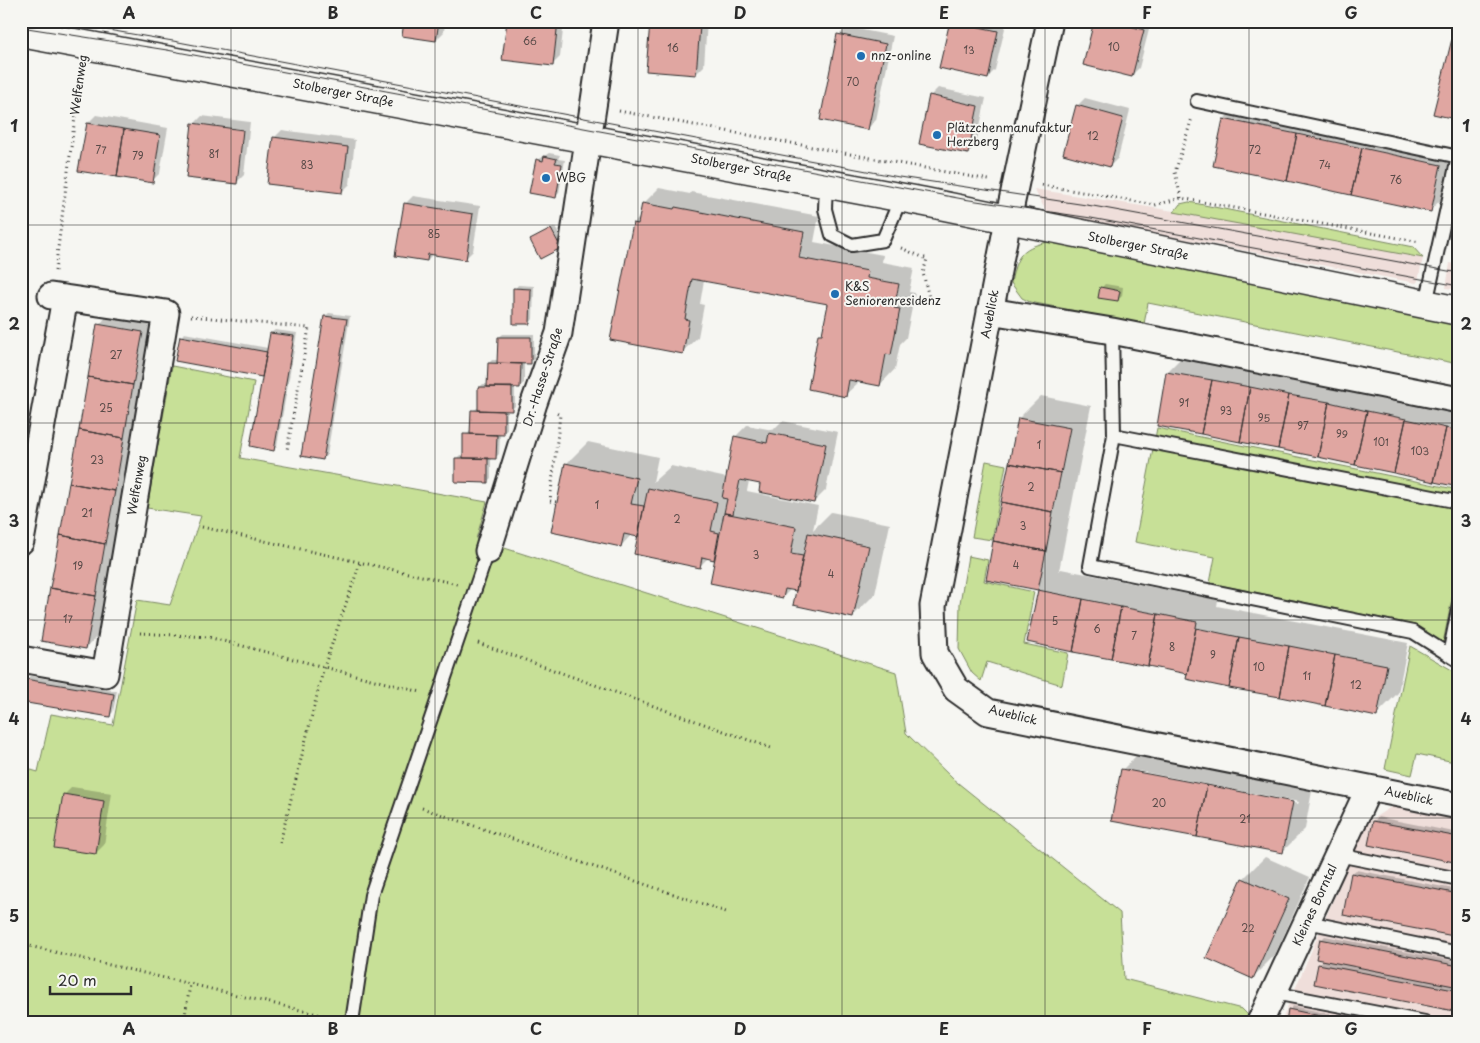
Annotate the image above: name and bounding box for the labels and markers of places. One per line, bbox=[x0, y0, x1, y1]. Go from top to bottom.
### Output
place label: nnz-online bbox=[871, 46, 932, 64]
marker: nnz-online bbox=[855, 50, 867, 62]
place label: Plätzchenmanufaktur Herzberg bbox=[947, 118, 1072, 150]
marker: Plätzchenmanufaktur Herzberg bbox=[931, 129, 943, 141]
place label: WBG bbox=[556, 168, 586, 186]
marker: WBG bbox=[540, 172, 552, 184]
place label: K&S Seniorenresidenz bbox=[845, 277, 941, 309]
marker: K&S Seniorenresidenz bbox=[829, 288, 841, 300]

